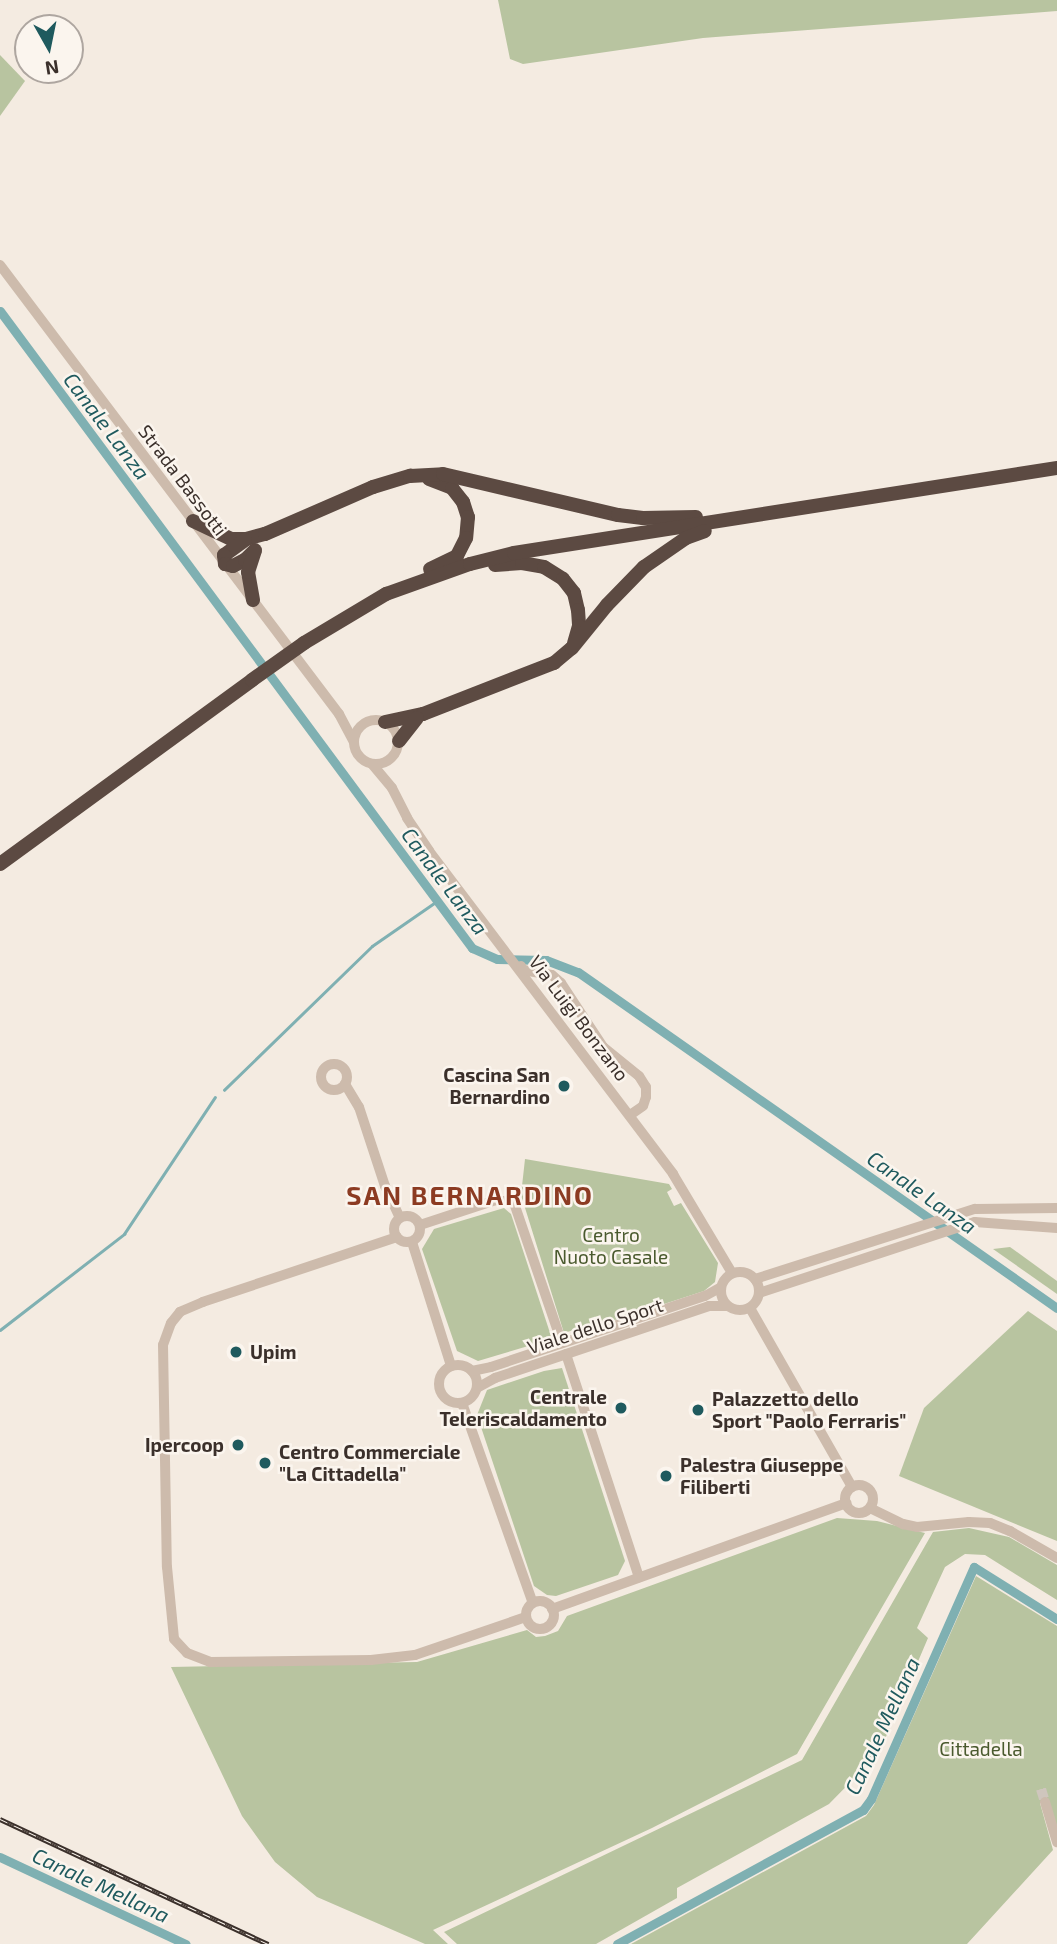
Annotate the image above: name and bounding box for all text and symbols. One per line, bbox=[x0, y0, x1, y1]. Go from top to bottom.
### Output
north arrow bbox=[14, 14, 84, 84]
text: N bbox=[43, 56, 61, 81]
water label: Canale Lanza bbox=[59, 367, 155, 485]
street label: Strada Bassotti bbox=[134, 420, 232, 540]
water label: Canale Lanza bbox=[397, 822, 493, 940]
street label: Via Luigi Bonzano bbox=[524, 951, 634, 1085]
place label: Cascina San Bernardino bbox=[443, 1064, 550, 1108]
marker: Cascina San Bernardino bbox=[556, 1078, 572, 1094]
water label: Canale Lanza bbox=[863, 1145, 981, 1239]
district label: SAN BERNARDINO bbox=[348, 1179, 592, 1211]
park label: Centro Nuoto Casale bbox=[554, 1224, 668, 1268]
street label: Viale dello Sport bbox=[524, 1293, 666, 1359]
place label: Upim bbox=[250, 1341, 296, 1363]
marker: Upim bbox=[228, 1344, 244, 1360]
place label: Centrale Teleriscaldamento bbox=[440, 1386, 607, 1430]
place label: Palazzetto dello Sport "Paolo Ferraris" bbox=[712, 1388, 907, 1432]
marker: Centrale Teleriscaldamento bbox=[613, 1400, 629, 1416]
marker: Palazzetto dello Sport "Paolo Ferraris" bbox=[690, 1402, 706, 1418]
place label: Ipercoop bbox=[145, 1434, 224, 1456]
marker: Ipercoop bbox=[230, 1437, 246, 1453]
place label: Centro Commerciale "La Cittadella" bbox=[279, 1441, 461, 1485]
place label: Palestra Giuseppe Filiberti bbox=[680, 1454, 843, 1498]
marker: Centro Commerciale "La Cittadella" bbox=[257, 1455, 273, 1471]
marker: Palestra Giuseppe Filiberti bbox=[658, 1468, 674, 1484]
water label: Canale Mellana bbox=[839, 1653, 925, 1799]
park label: Cittadella bbox=[939, 1738, 1023, 1760]
water label: Canale Mellana bbox=[28, 1842, 174, 1928]

